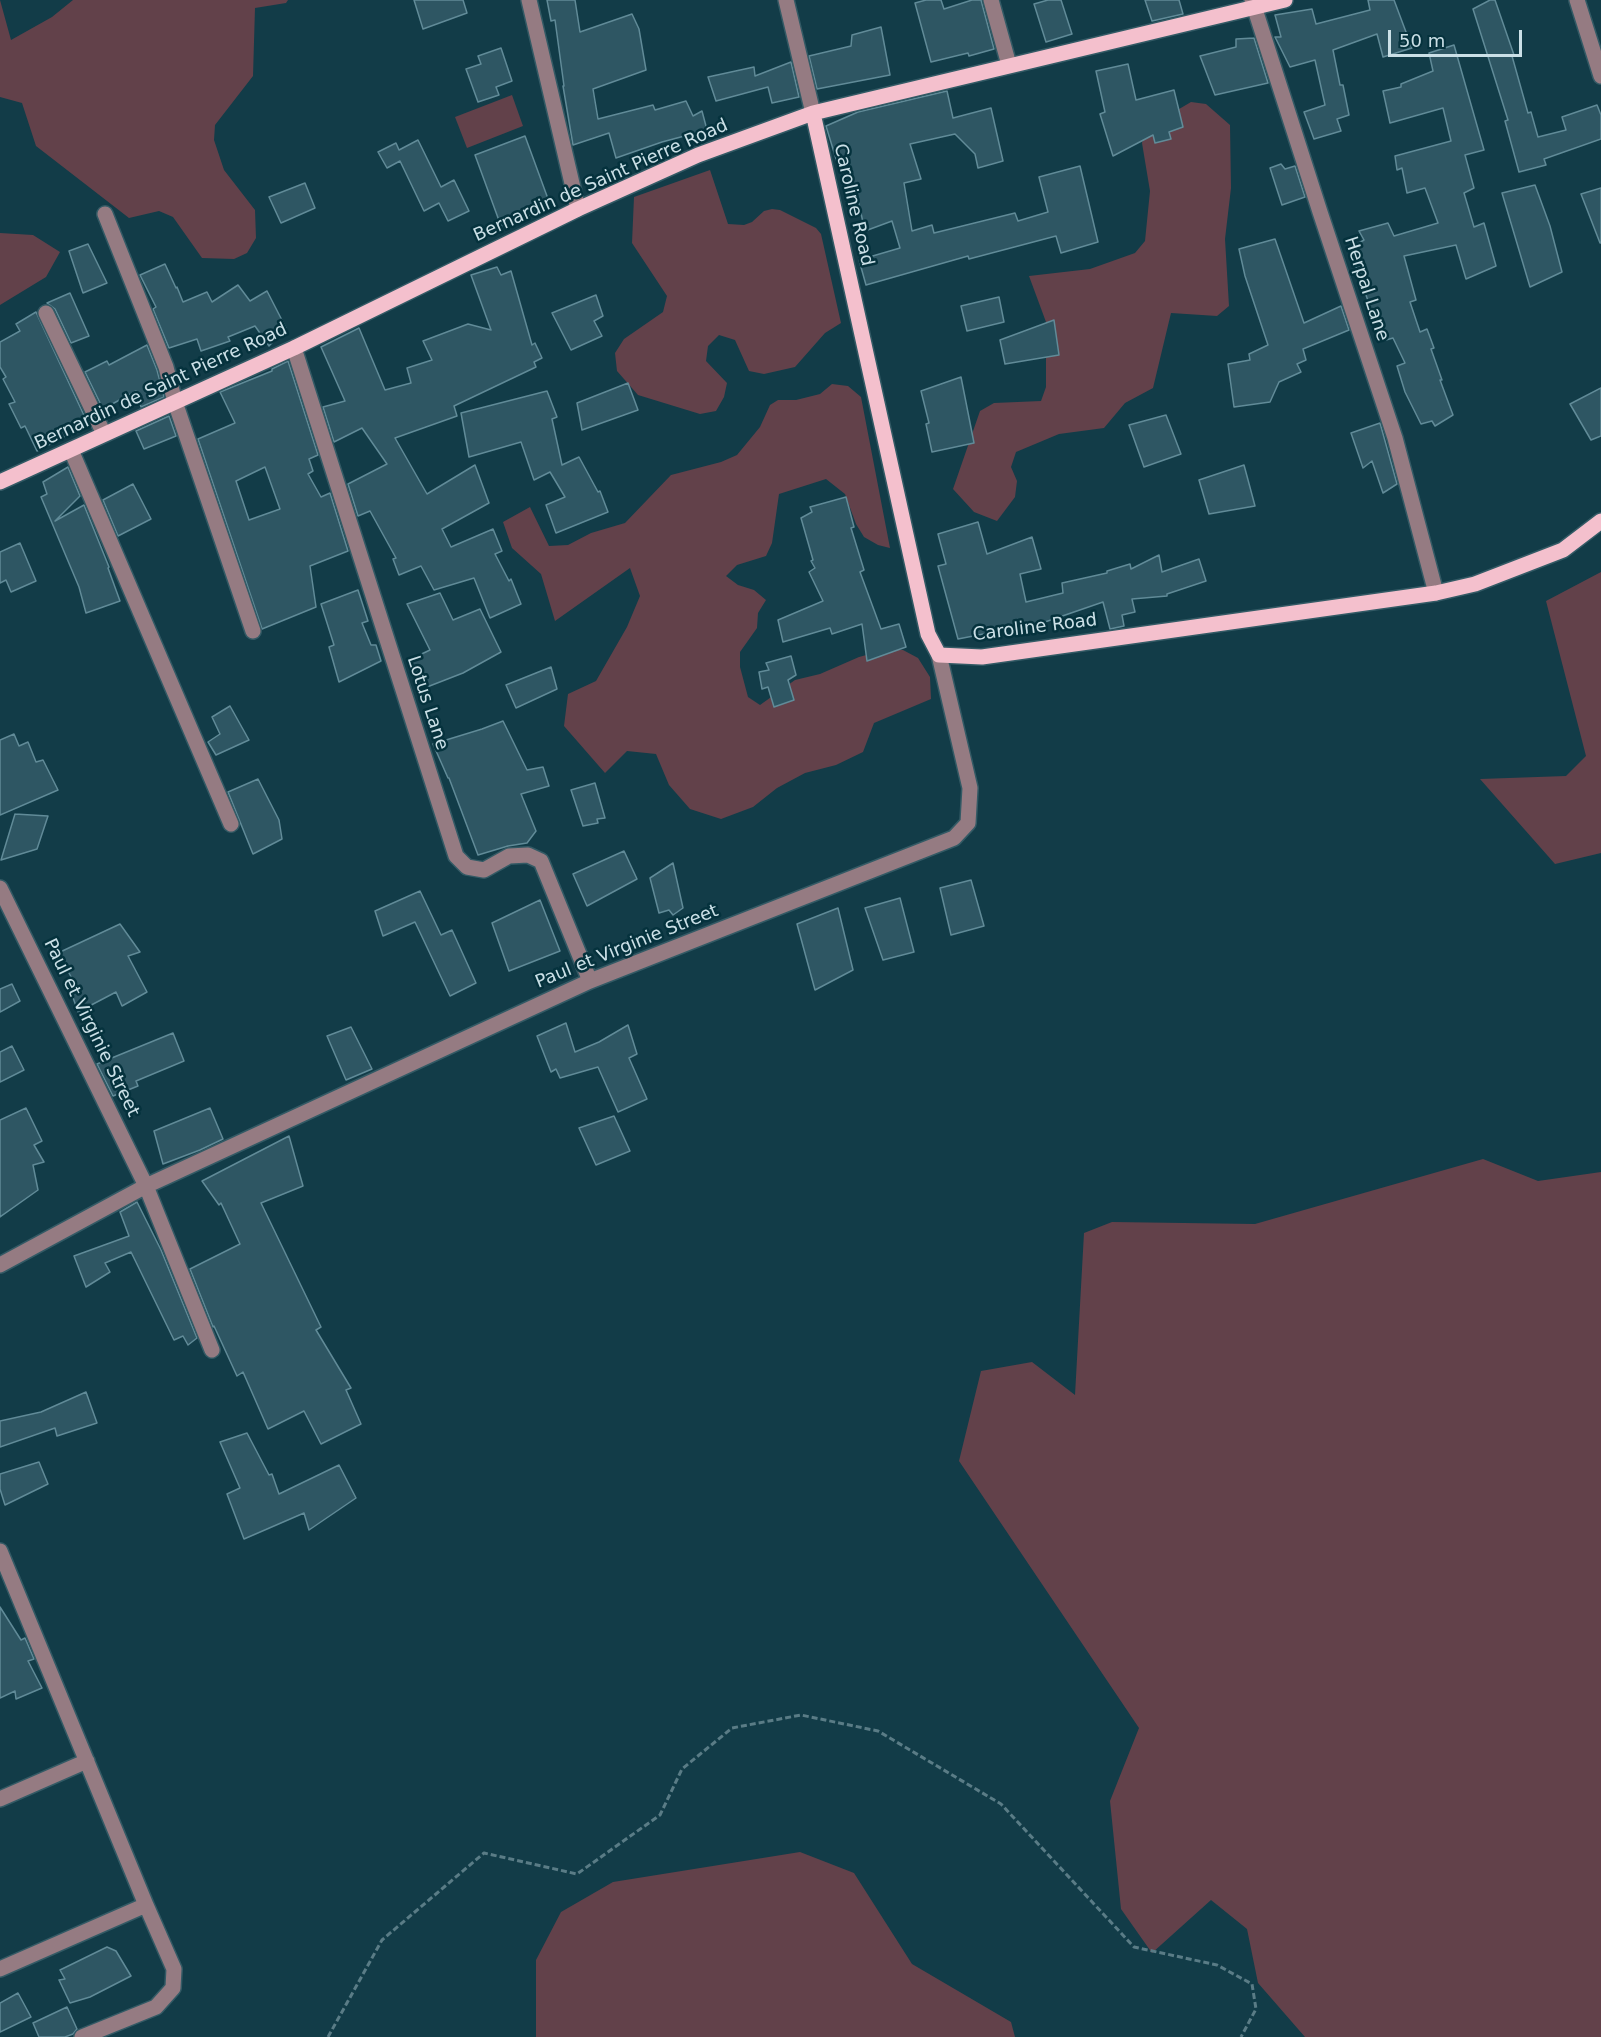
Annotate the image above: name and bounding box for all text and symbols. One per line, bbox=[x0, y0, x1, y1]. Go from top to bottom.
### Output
scale bar bbox=[1391, 18, 1524, 56]
text: 50 m bbox=[1399, 30, 1445, 51]
street label: Bernardin de Saint Pierre Road bbox=[471, 115, 731, 247]
street label: Caroline Road bbox=[828, 142, 878, 268]
street label: Herpal Lane bbox=[1339, 234, 1393, 344]
street label: Bernardin de Saint Pierre Road bbox=[31, 319, 291, 455]
street label: Caroline Road bbox=[972, 610, 1098, 646]
street label: Lotus Lane bbox=[402, 653, 452, 753]
street label: Paul et Virginie Street bbox=[532, 900, 722, 994]
street label: Paul et Virginie Street bbox=[38, 935, 144, 1121]

